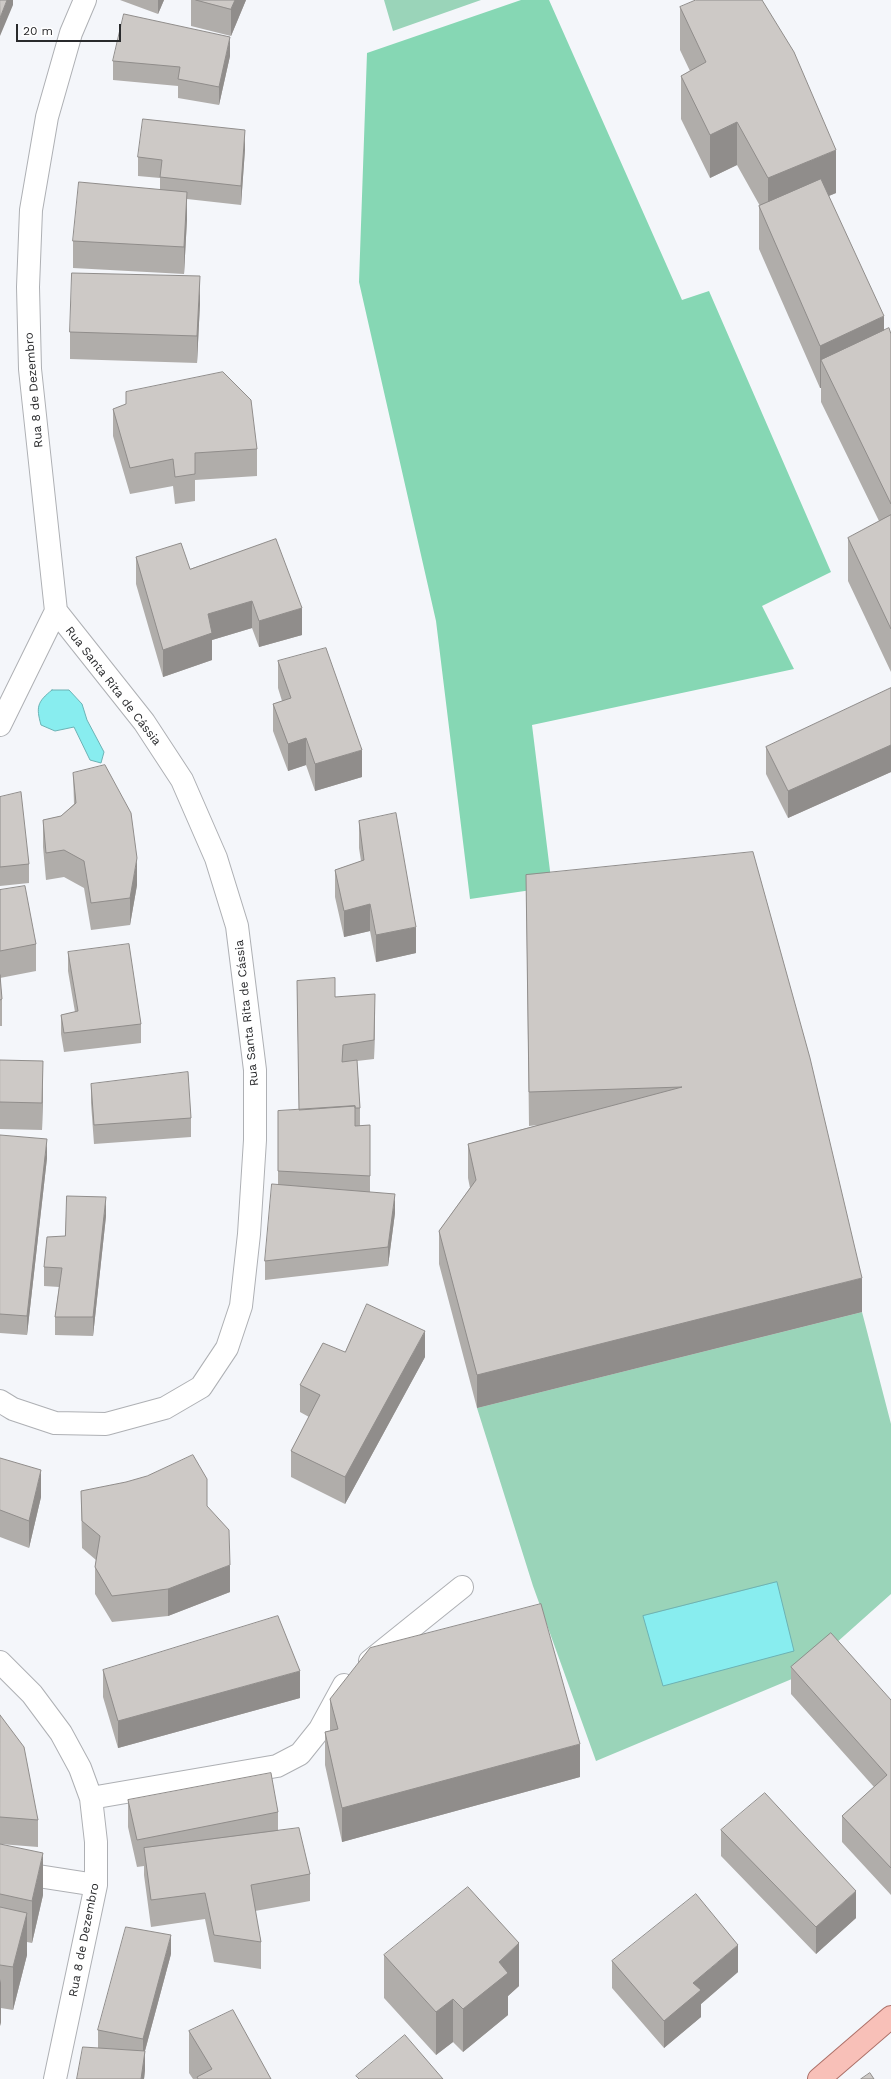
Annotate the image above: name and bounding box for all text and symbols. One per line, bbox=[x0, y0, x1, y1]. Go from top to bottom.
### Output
scale bar bbox=[18, 16, 123, 42]
text: 20 m bbox=[23, 24, 53, 38]
street label: Rua 8 de Dezembro bbox=[22, 332, 46, 448]
street label: Rua Santa Rita de Cássia bbox=[62, 624, 164, 748]
street label: Rua Santa Rita de Cássia bbox=[232, 939, 262, 1087]
street label: Rua 8 de Dezembro bbox=[66, 1882, 102, 1998]

